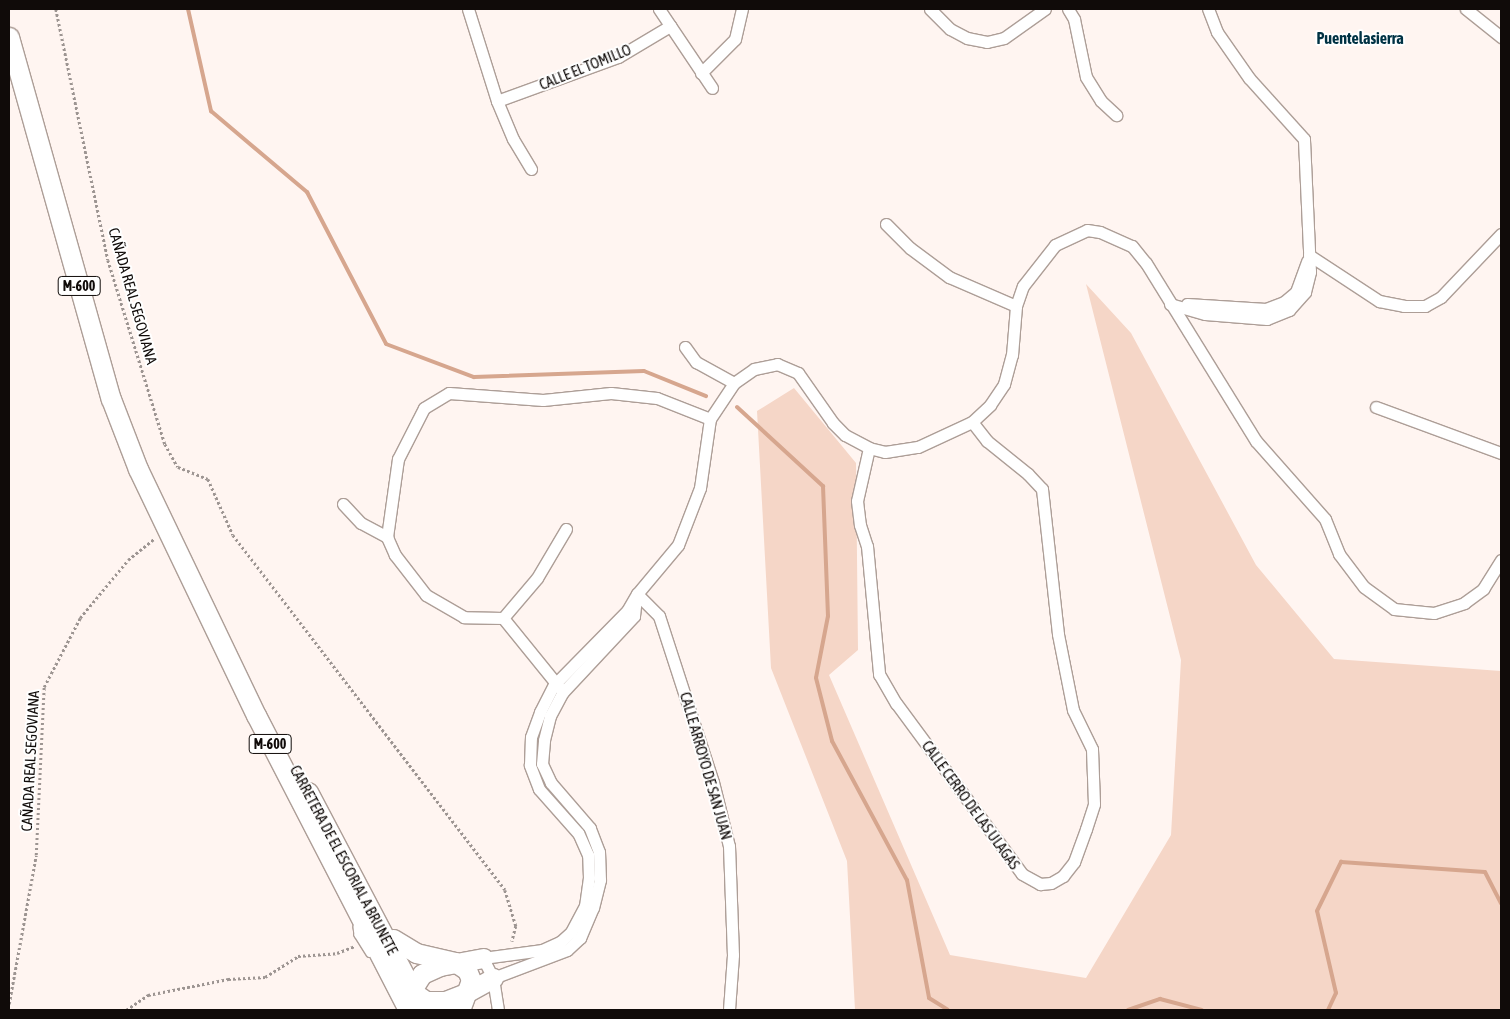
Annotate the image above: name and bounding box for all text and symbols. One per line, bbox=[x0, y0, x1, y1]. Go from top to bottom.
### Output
district label: Puentelasierra bbox=[1316, 28, 1404, 48]
street label: CALLE EL TOMILLO bbox=[536, 40, 634, 94]
street label: CAÑADA REAL SEGOVIANA bbox=[105, 226, 161, 366]
road number: M-600 bbox=[56, 274, 102, 298]
street label: CAÑADA REAL SEGOVIANA bbox=[17, 690, 43, 832]
street label: CALLE ARROYO DE SAN JUAN bbox=[676, 690, 736, 842]
road number: M-600 bbox=[248, 732, 292, 756]
street label: CALLE CERRO DE LAS ULAGAS bbox=[918, 737, 1024, 873]
street label: CARRETERA DE EL ESCORIAL A BRUNETE bbox=[286, 762, 402, 958]

